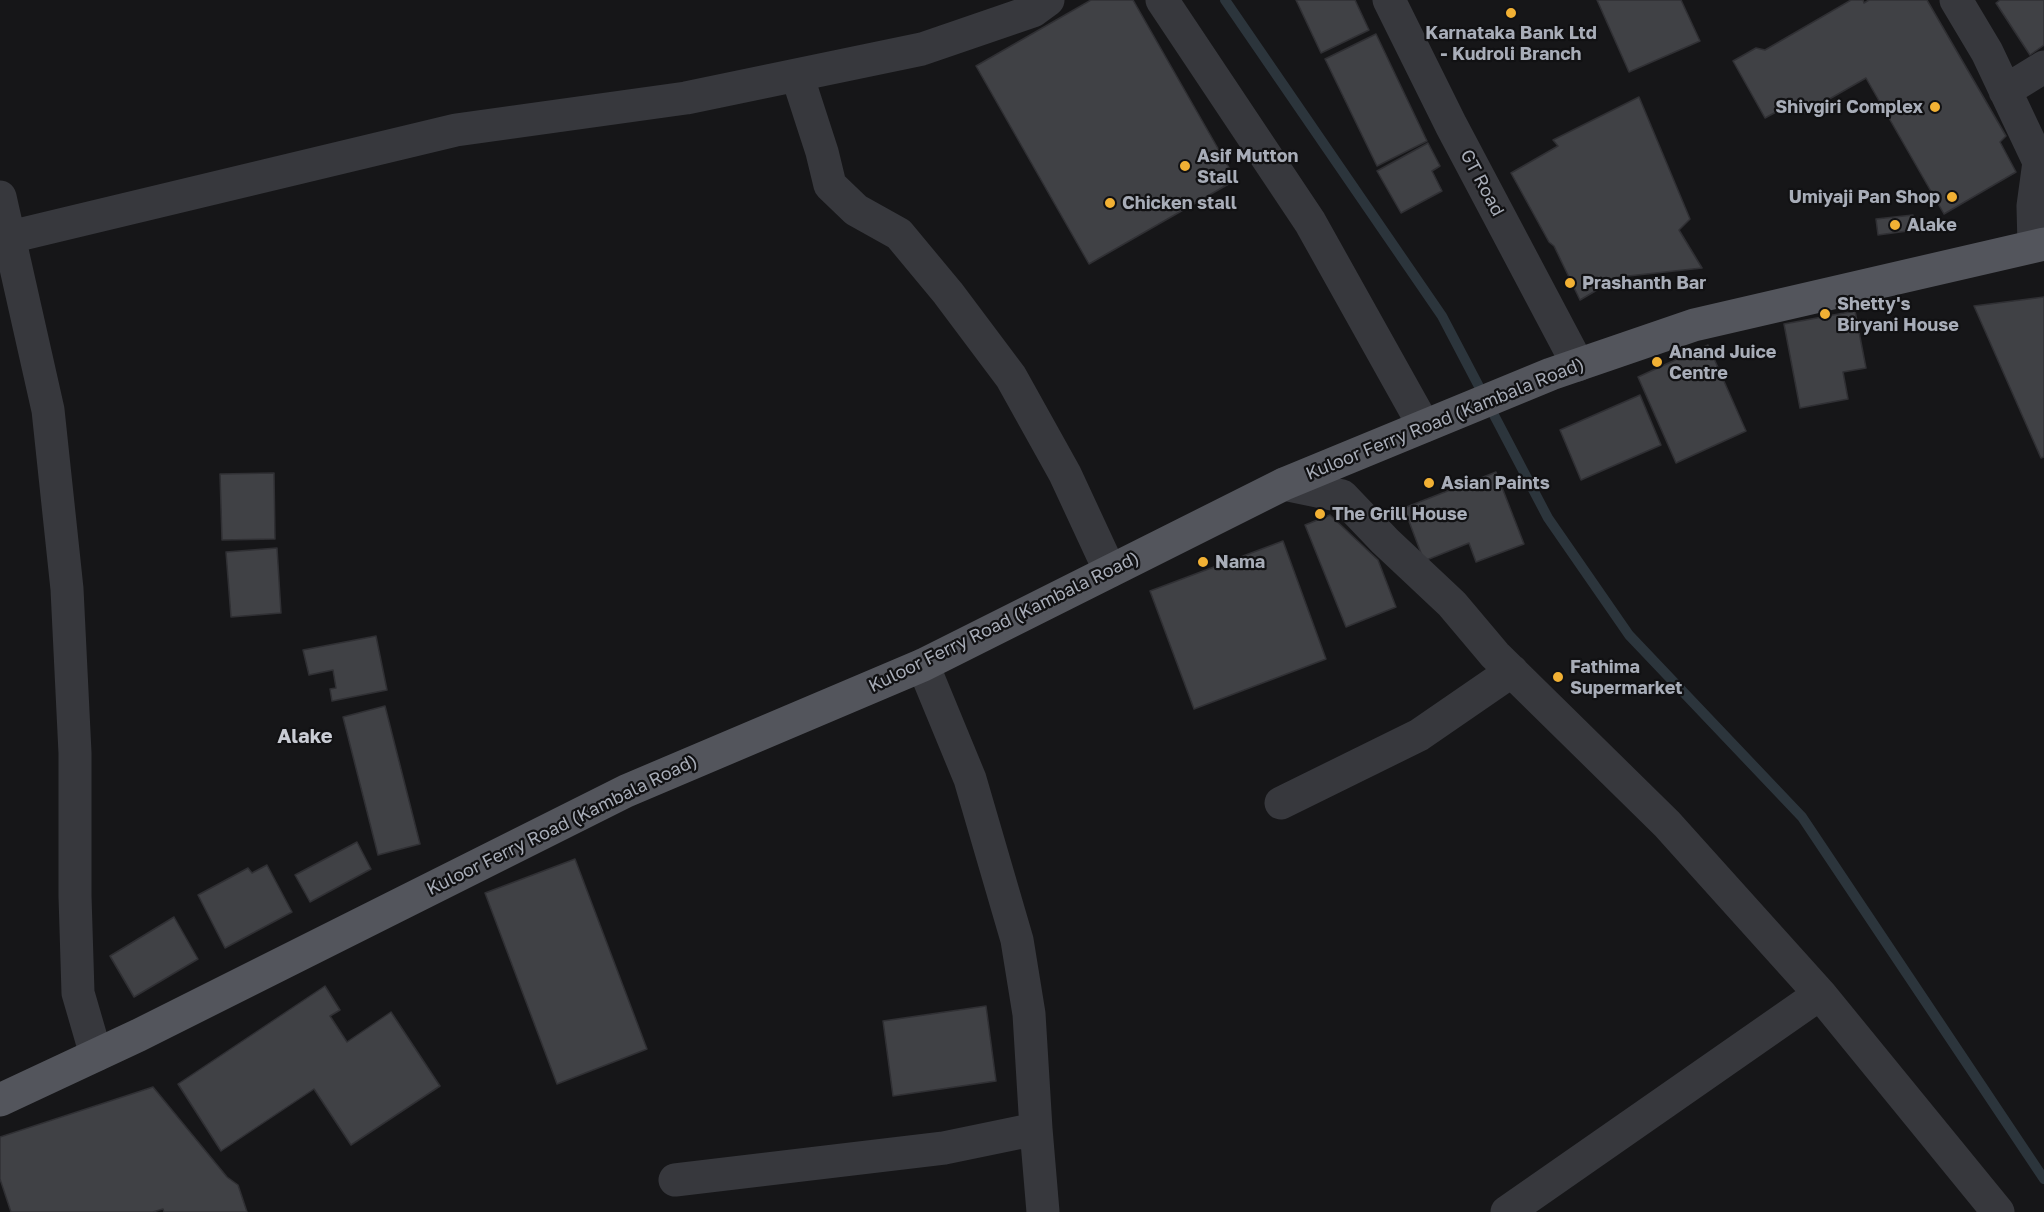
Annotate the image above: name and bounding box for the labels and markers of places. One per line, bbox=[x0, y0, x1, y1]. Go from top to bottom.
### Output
marker: Karnataka Bank Ltd - Kudroli Branch bbox=[1504, 6, 1518, 20]
place label: Karnataka Bank Ltd - Kudroli Branch bbox=[1425, 22, 1597, 64]
place label: Shivgiri Complex bbox=[1775, 96, 1923, 118]
marker: Shivgiri Complex bbox=[1928, 100, 1942, 114]
place label: Asif Mutton Stall bbox=[1197, 145, 1298, 188]
marker: Asif Mutton Stall bbox=[1178, 159, 1192, 173]
place label: Umiyaji Pan Shop bbox=[1789, 186, 1940, 208]
marker: Umiyaji Pan Shop bbox=[1945, 190, 1959, 204]
place label: Chicken stall bbox=[1122, 192, 1237, 214]
marker: Chicken stall bbox=[1103, 196, 1117, 210]
place label: Alake bbox=[1907, 214, 1957, 236]
marker: Alake bbox=[1888, 218, 1902, 232]
place label: Prashanth Bar bbox=[1582, 272, 1706, 294]
marker: Prashanth Bar bbox=[1563, 276, 1577, 290]
place label: Shetty's Biryani House bbox=[1837, 293, 1959, 336]
marker: Shetty's Biryani House bbox=[1818, 307, 1832, 321]
place label: Anand Juice Centre bbox=[1669, 341, 1776, 384]
marker: Anand Juice Centre bbox=[1650, 355, 1664, 369]
place label: Asian Paints bbox=[1441, 472, 1550, 494]
marker: Asian Paints bbox=[1422, 476, 1436, 490]
place label: The Grill House bbox=[1332, 503, 1467, 525]
marker: The Grill House bbox=[1313, 507, 1327, 521]
place label: Nama bbox=[1215, 551, 1265, 573]
marker: Nama bbox=[1196, 555, 1210, 569]
place label: Fathima Supermarket bbox=[1570, 656, 1682, 698]
marker: Fathima Supermarket bbox=[1551, 670, 1565, 684]

